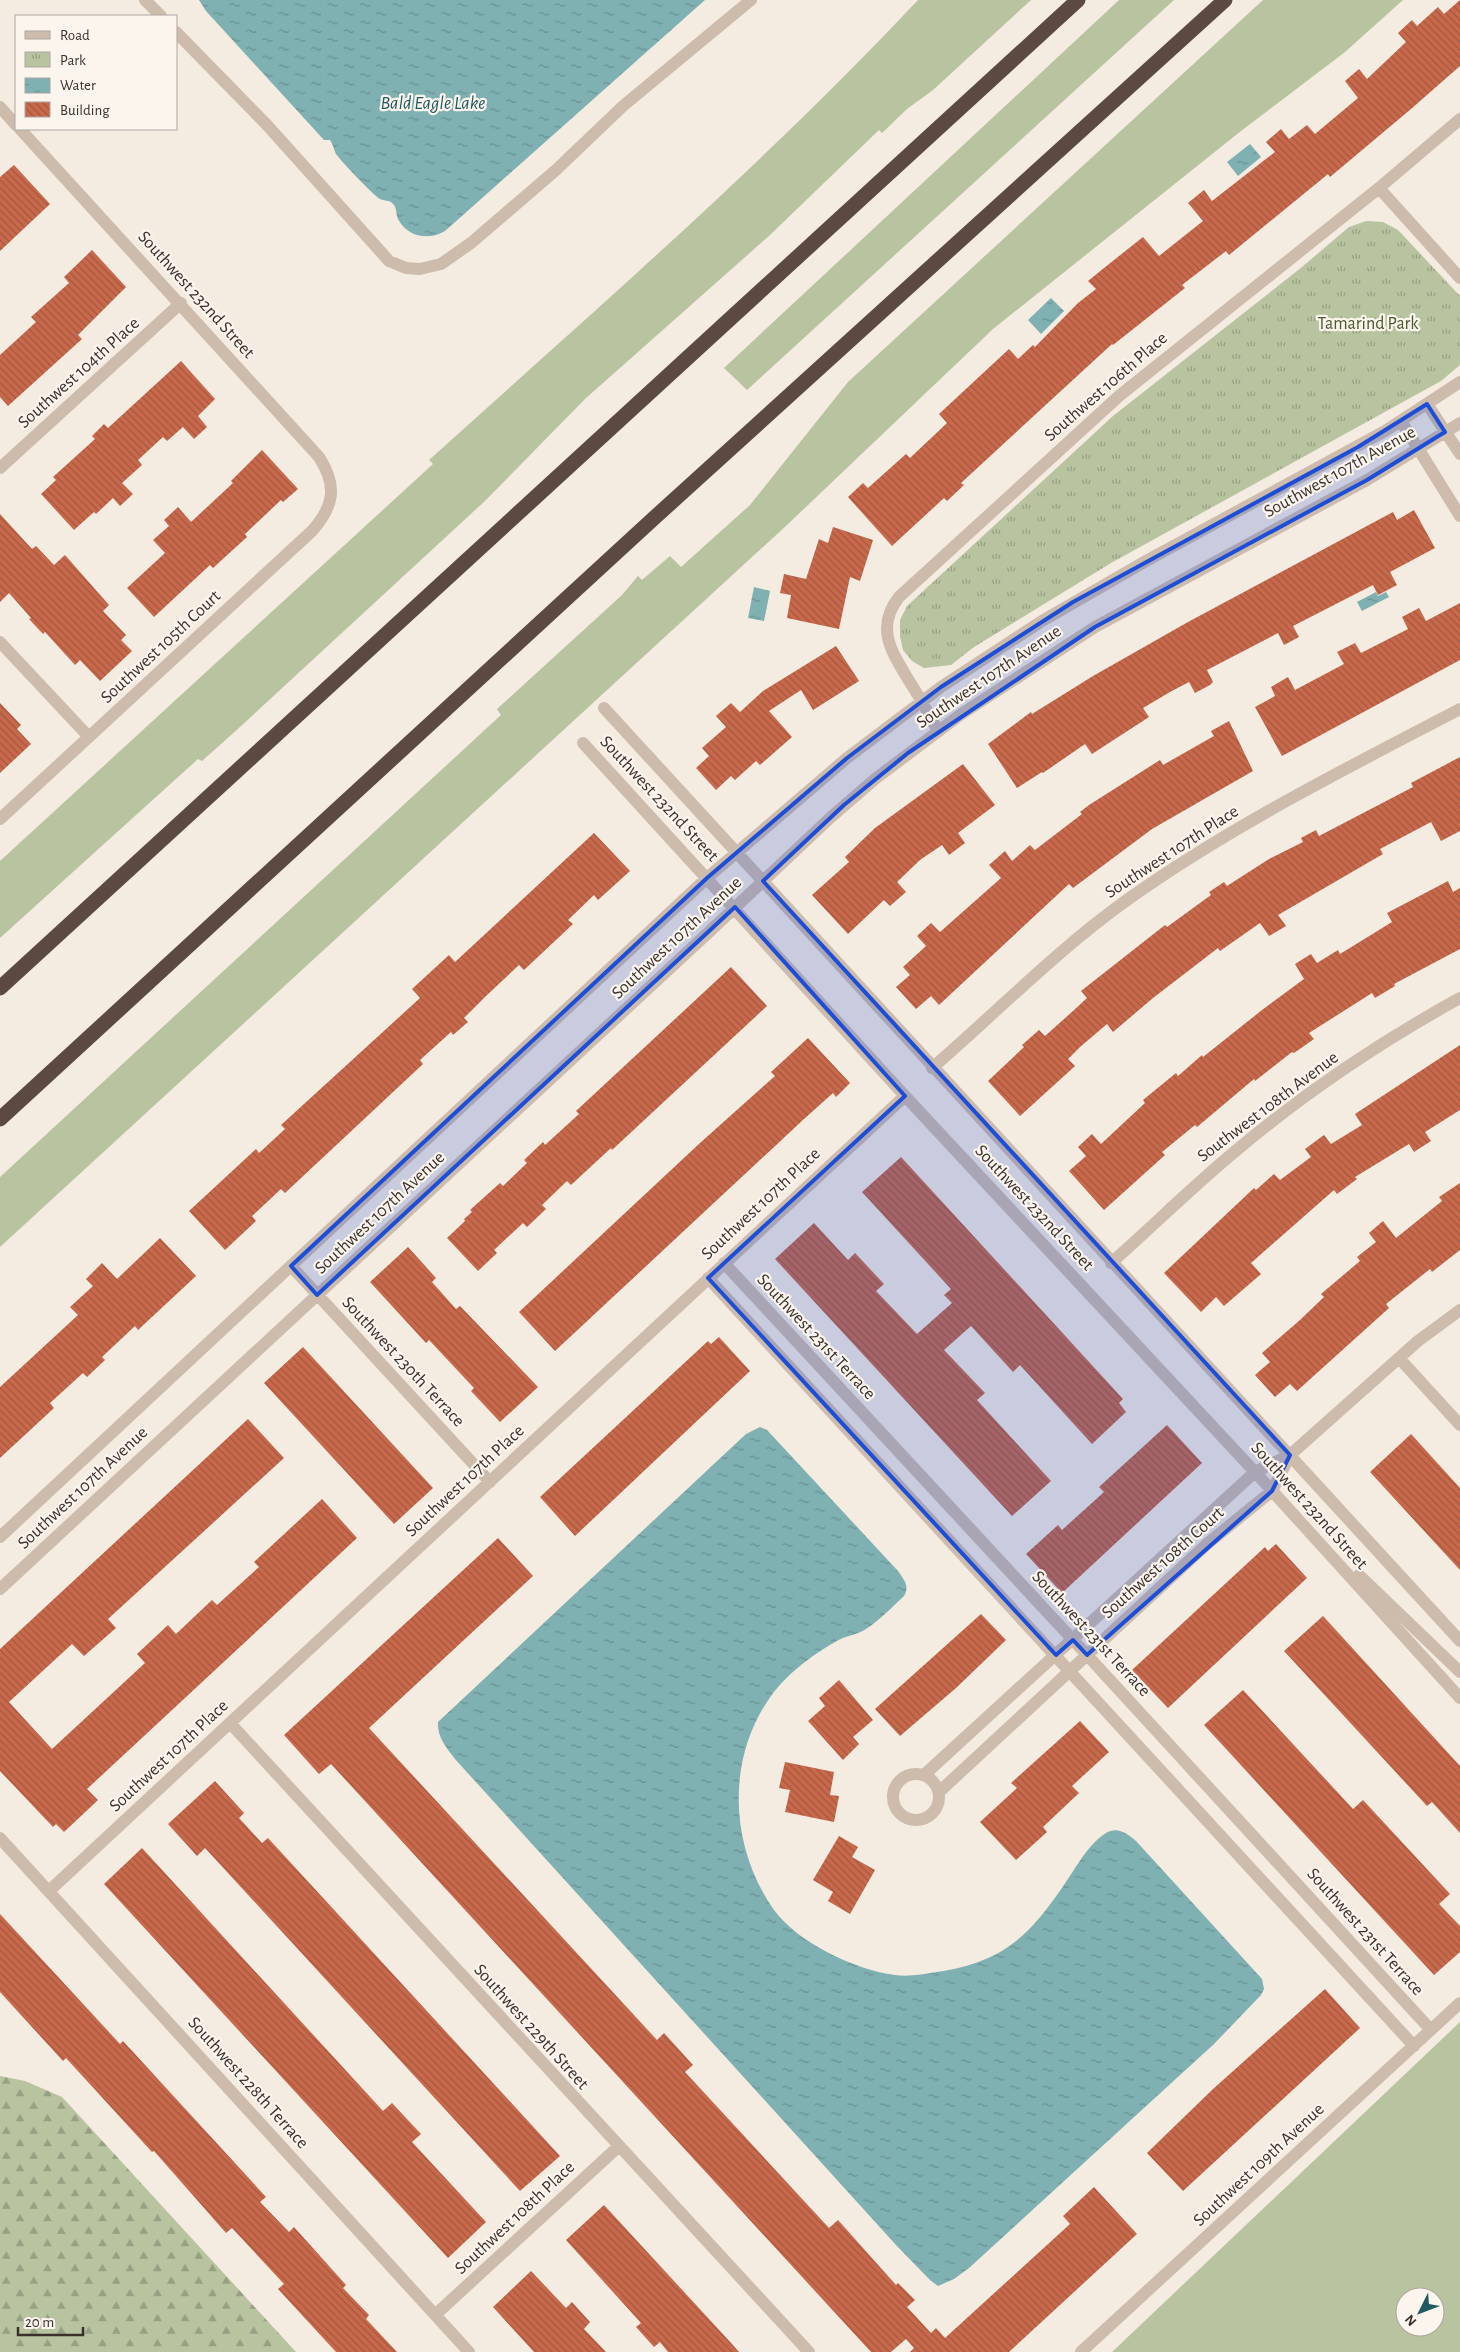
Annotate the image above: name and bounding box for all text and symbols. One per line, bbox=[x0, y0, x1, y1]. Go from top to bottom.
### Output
legend bbox=[15, 15, 178, 130]
text: Road bbox=[60, 28, 90, 43]
text: Park bbox=[60, 53, 86, 68]
text: Water bbox=[60, 78, 96, 93]
water label: Bald Eagle Lake bbox=[381, 94, 485, 113]
text: Building bbox=[60, 103, 110, 118]
street label: Southwest 232nd Street bbox=[134, 228, 258, 362]
street label: Southwest 104th Place bbox=[15, 314, 143, 432]
park label: Tamarind Park bbox=[1317, 315, 1419, 333]
street label: Southwest 106th Place bbox=[1041, 329, 1171, 445]
street label: Southwest 107th Avenue bbox=[1261, 423, 1419, 521]
street label: Southwest 105th Court bbox=[98, 587, 224, 707]
street label: Southwest 107th Avenue bbox=[913, 622, 1065, 732]
street label: Southwest 232nd Street bbox=[596, 733, 722, 865]
street label: Southwest 107th Place bbox=[1102, 802, 1242, 902]
street label: Southwest 107th Avenue bbox=[609, 873, 745, 1003]
street label: Southwest 108th Avenue bbox=[1194, 1048, 1342, 1166]
street label: Southwest 232nd Street bbox=[971, 1142, 1097, 1274]
street label: Southwest 107th Place bbox=[698, 1145, 824, 1263]
street label: Southwest 107th Avenue bbox=[312, 1148, 448, 1278]
street label: Southwest 231st Terrace bbox=[753, 1271, 879, 1403]
street label: Southwest 230th Terrace bbox=[338, 1293, 468, 1431]
street label: Southwest 107th Place bbox=[402, 1422, 528, 1540]
street label: Southwest 107th Avenue bbox=[15, 1423, 151, 1553]
street label: Southwest 232nd Street bbox=[1247, 1439, 1371, 1573]
street label: Southwest 108th Court bbox=[1099, 1504, 1228, 1622]
street label: Southwest 231st Terrace bbox=[1028, 1568, 1154, 1700]
street label: Southwest 107th Place bbox=[106, 1697, 232, 1815]
street label: Southwest 231st Terrace bbox=[1303, 1865, 1427, 1999]
street label: Southwest 229th Street bbox=[470, 1961, 592, 2093]
street label: Southwest 228th Terrace bbox=[184, 2014, 312, 2152]
street label: Southwest 109th Avenue bbox=[1190, 2100, 1328, 2230]
street label: Southwest 108th Place bbox=[452, 2158, 578, 2278]
north arrow bbox=[1395, 2287, 1445, 2337]
scale bar bbox=[18, 2304, 82, 2336]
text: N bbox=[1403, 2312, 1420, 2328]
text: 20 m bbox=[25, 2315, 54, 2330]

